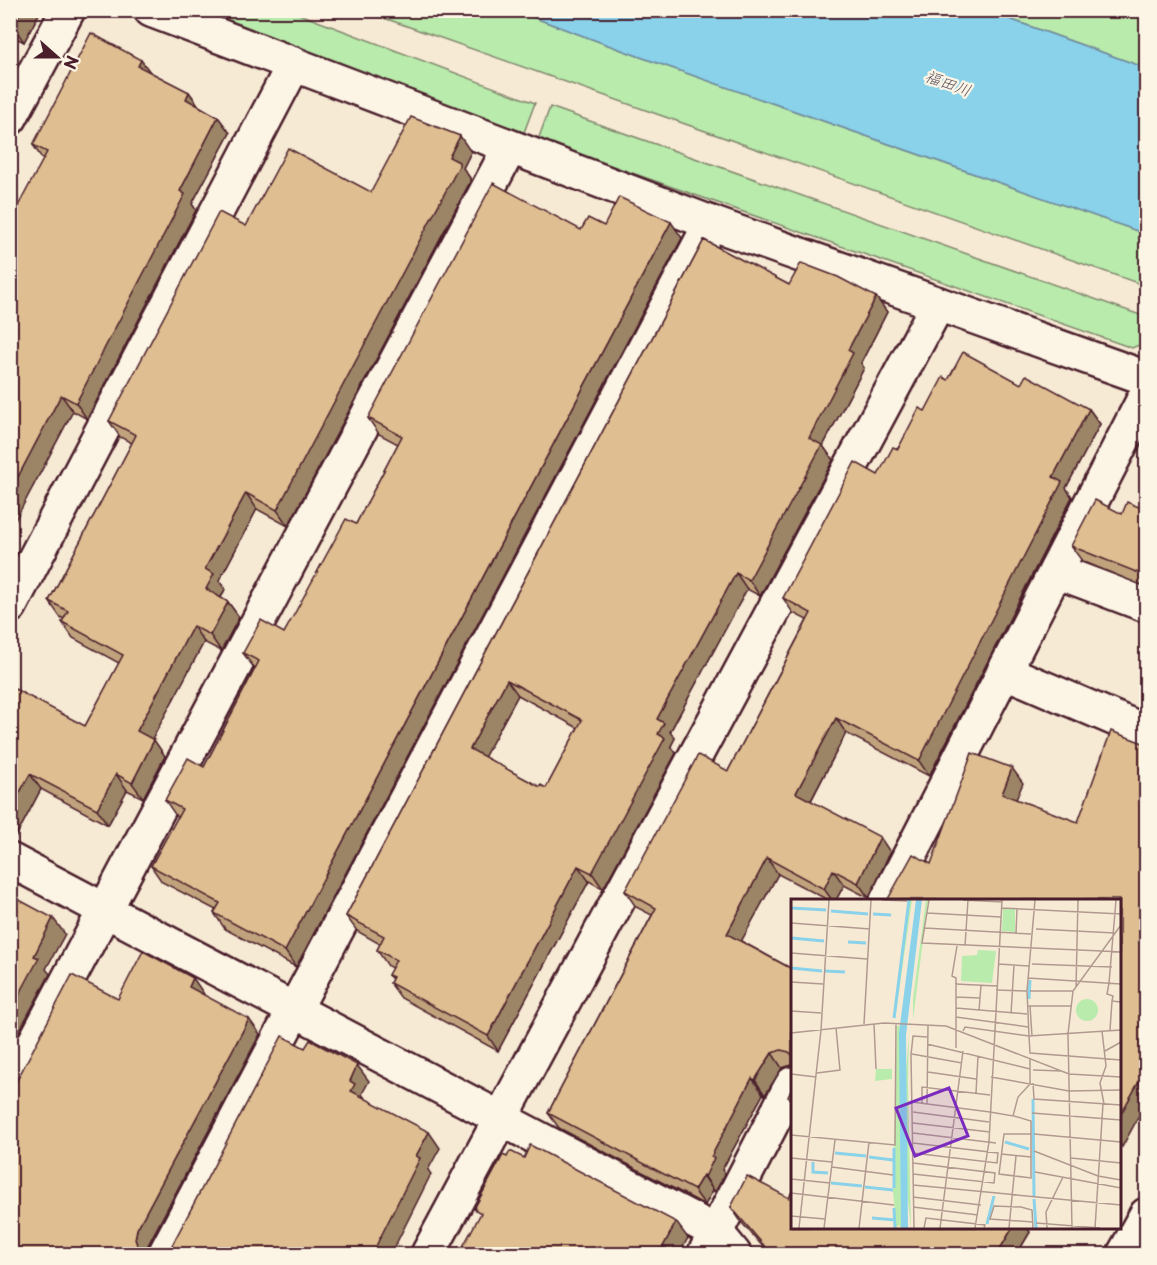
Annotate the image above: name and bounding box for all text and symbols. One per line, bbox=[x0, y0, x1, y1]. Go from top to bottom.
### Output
north arrow bbox=[27, 27, 87, 87]
text: N bbox=[58, 53, 85, 73]
water label: 福田川 bbox=[922, 63, 975, 102]
inset map bbox=[791, 899, 1121, 1229]

